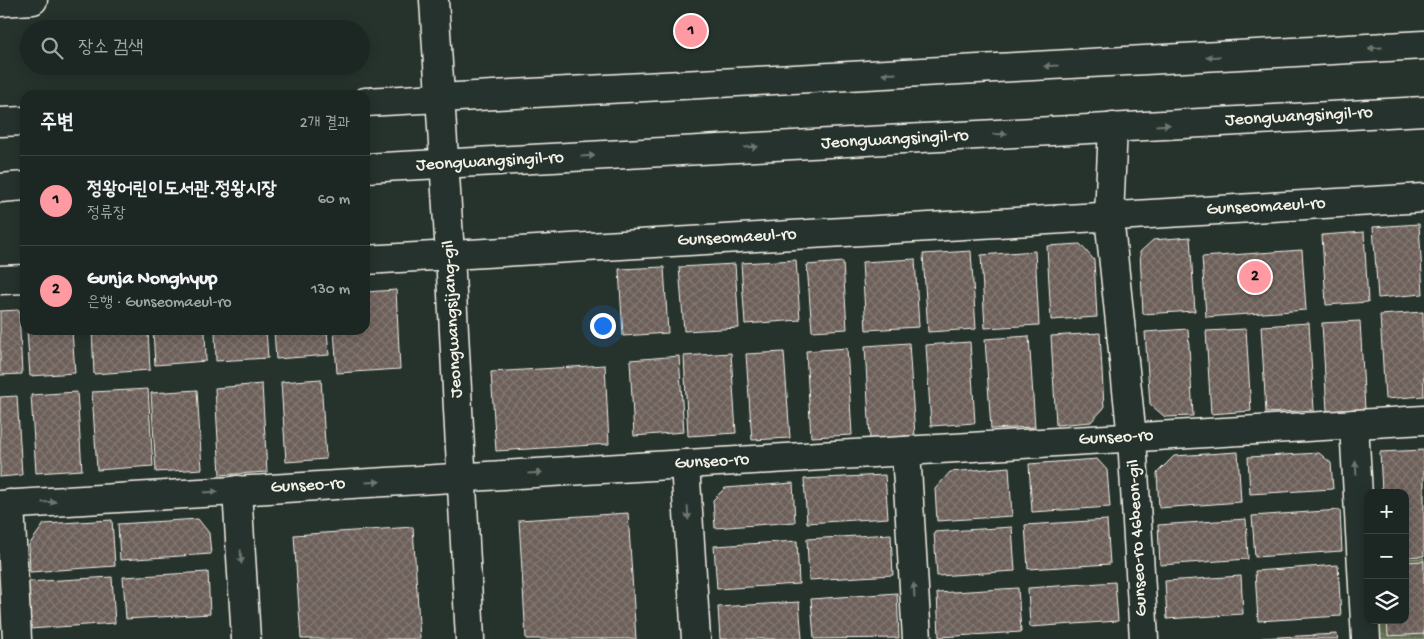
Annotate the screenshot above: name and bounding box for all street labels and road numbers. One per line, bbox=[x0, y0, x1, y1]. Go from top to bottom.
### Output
street label: Jeongwangsingil-ro bbox=[1224, 103, 1374, 131]
street label: Jeongwangsingil-ro bbox=[820, 126, 970, 154]
street label: Jeongwangsingil-ro bbox=[415, 148, 565, 176]
street label: Gunseomaeul-ro bbox=[1206, 193, 1326, 221]
street label: Gunseomaeul-ro bbox=[677, 224, 797, 252]
street label: Jeongwangsijang-gil bbox=[438, 240, 468, 398]
street label: Gunseo-ro bbox=[1078, 426, 1154, 450]
street label: Gunseo-ro bbox=[674, 450, 750, 474]
street label: Gunseo-ro 46beon-gil bbox=[1123, 459, 1153, 617]
street label: Gunseo-ro bbox=[270, 474, 346, 498]

